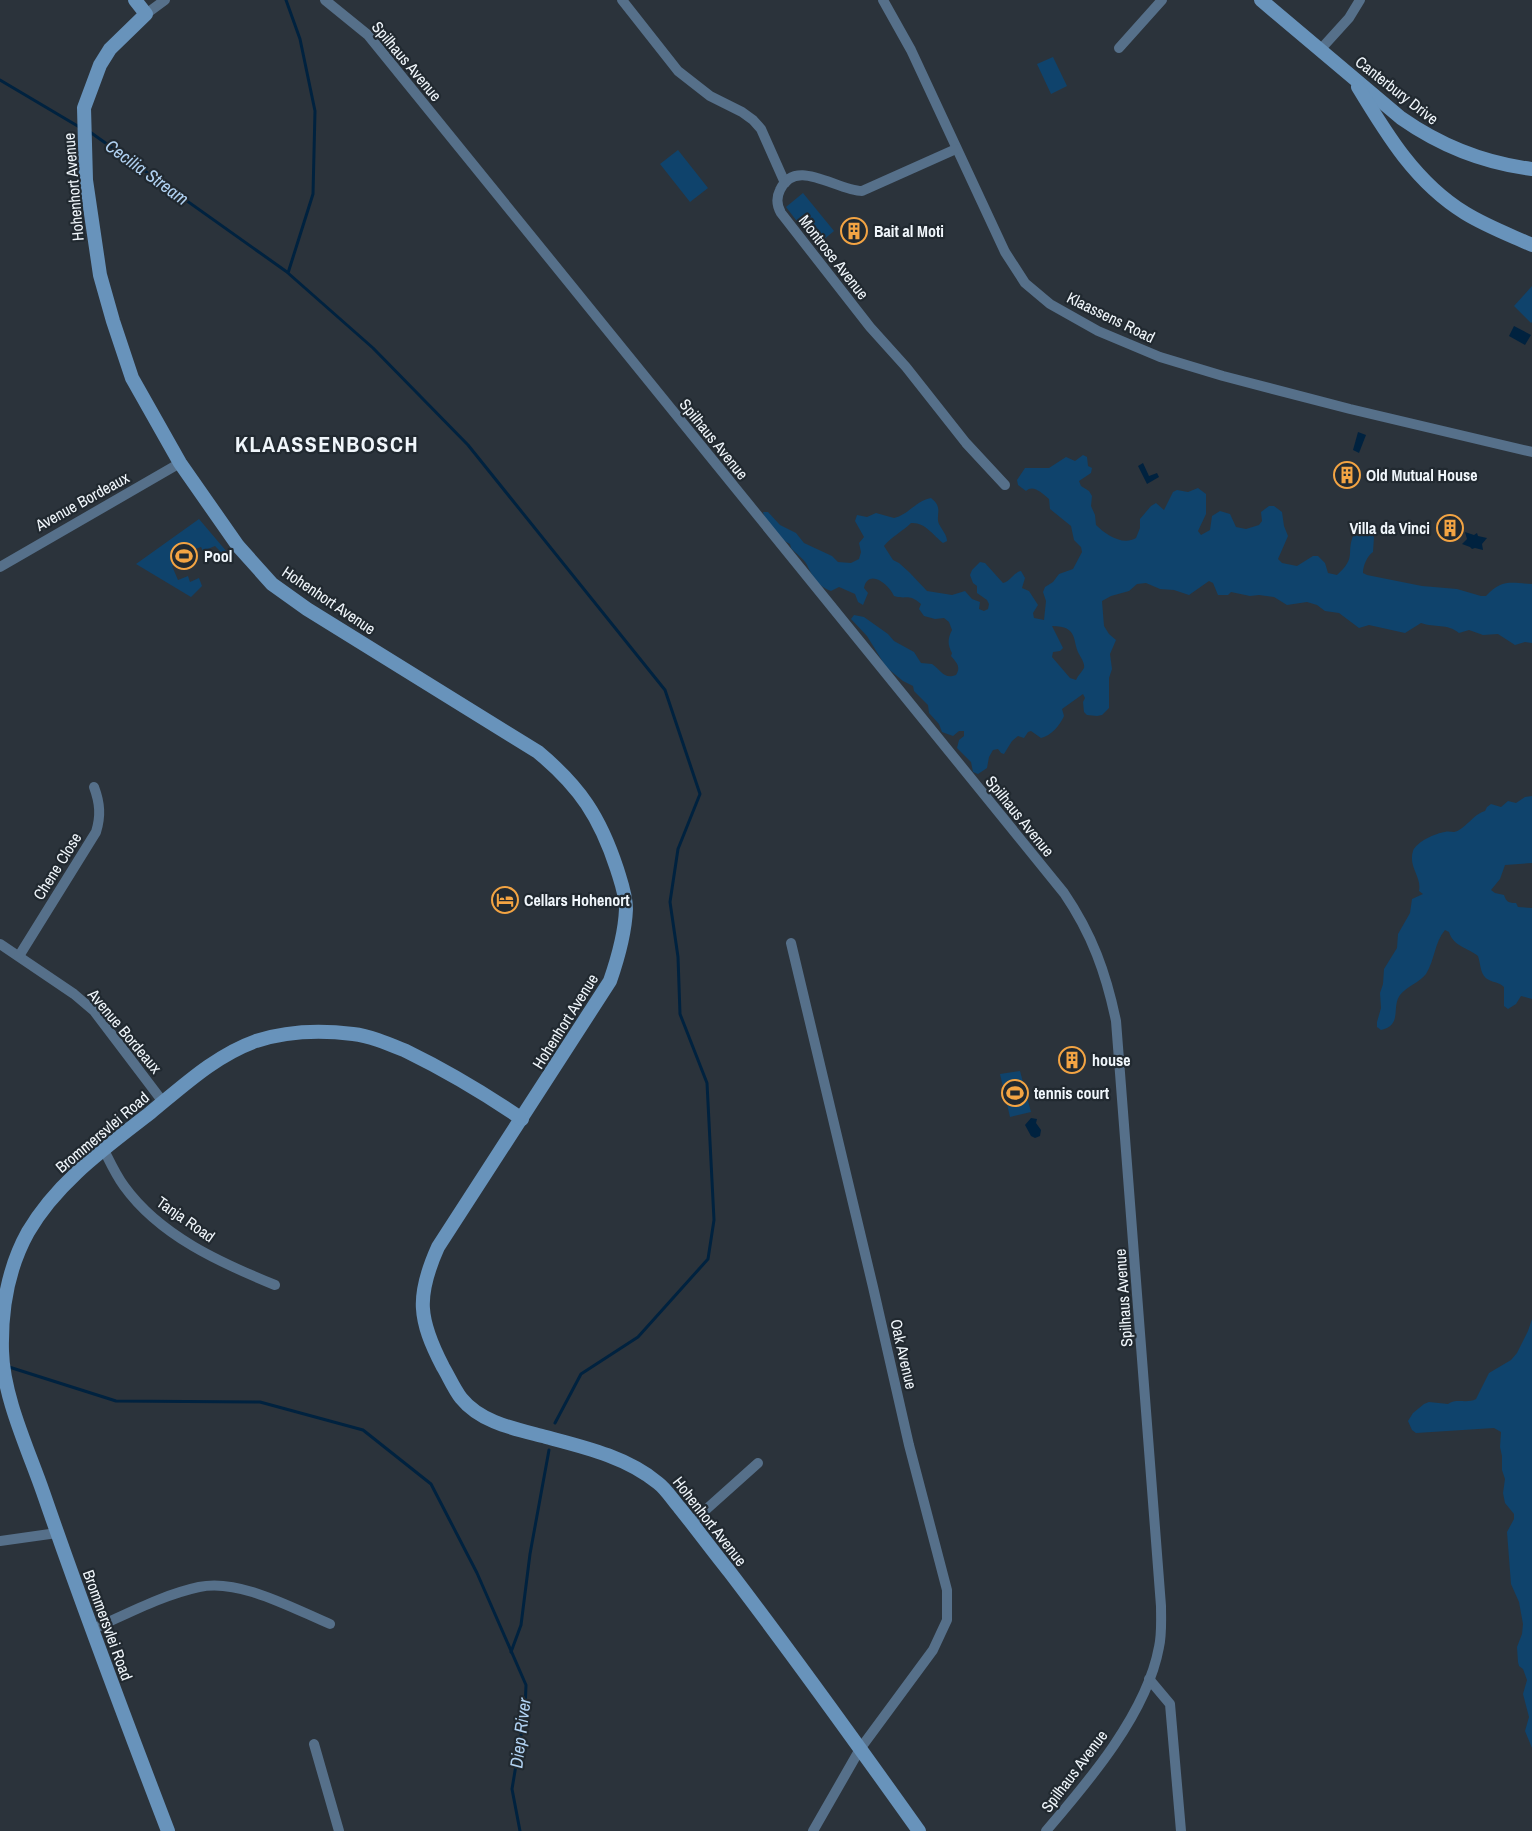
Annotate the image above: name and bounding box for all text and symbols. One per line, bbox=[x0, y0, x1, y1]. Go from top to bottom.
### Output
street label: Spilhaus Avenue bbox=[367, 16, 447, 106]
street label: Canterbury Drive bbox=[1351, 51, 1443, 129]
street label: Hohenhort Avenue bbox=[57, 132, 89, 242]
water label: Cecilia Stream bbox=[100, 133, 194, 211]
street label: Montrose Avenue bbox=[794, 210, 874, 304]
building icon: Bait al Moti bbox=[839, 216, 869, 246]
place label: Bait al Moti bbox=[874, 220, 944, 242]
street label: Klaassens Road bbox=[1063, 286, 1159, 348]
street label: Spilhaus Avenue bbox=[675, 394, 753, 484]
district label: KLAASSENBOSCH bbox=[235, 429, 419, 459]
building icon: Old Mutual House bbox=[1332, 460, 1362, 490]
place label: Old Mutual House bbox=[1366, 464, 1478, 486]
street label: Avenue Bordeaux bbox=[30, 466, 133, 536]
building icon: Villa da Vinci bbox=[1435, 513, 1465, 543]
place label: Villa da Vinci bbox=[1349, 517, 1430, 539]
sports icon: Pool bbox=[169, 541, 199, 571]
place label: Pool bbox=[204, 545, 232, 567]
street label: Hohenhort Avenue bbox=[278, 561, 380, 639]
street label: Spilhaus Avenue bbox=[981, 771, 1059, 861]
street label: Chene Close bbox=[28, 828, 86, 904]
hotel icon: Cellars Hohenort bbox=[490, 885, 520, 915]
place label: Cellars Hohenort bbox=[524, 889, 630, 911]
street label: Hohenhort Avenue bbox=[527, 969, 603, 1073]
street label: Avenue Bordeaux bbox=[82, 983, 167, 1078]
building icon: house bbox=[1057, 1045, 1087, 1075]
place label: house bbox=[1092, 1049, 1131, 1071]
sports icon: tennis court bbox=[1000, 1078, 1030, 1108]
place label: tennis court bbox=[1034, 1082, 1110, 1104]
street label: Brommersvlei Road bbox=[51, 1086, 153, 1178]
street label: Tanja Road bbox=[152, 1191, 220, 1247]
street label: Spilhaus Avenue bbox=[1109, 1248, 1137, 1348]
street label: Oak Avenue bbox=[885, 1317, 923, 1391]
street label: Hohenhort Avenue bbox=[668, 1471, 752, 1571]
street label: Brommersvlei Road bbox=[78, 1567, 138, 1683]
water label: Diep River bbox=[503, 1695, 537, 1770]
street label: Spilhaus Avenue bbox=[1036, 1725, 1112, 1817]

